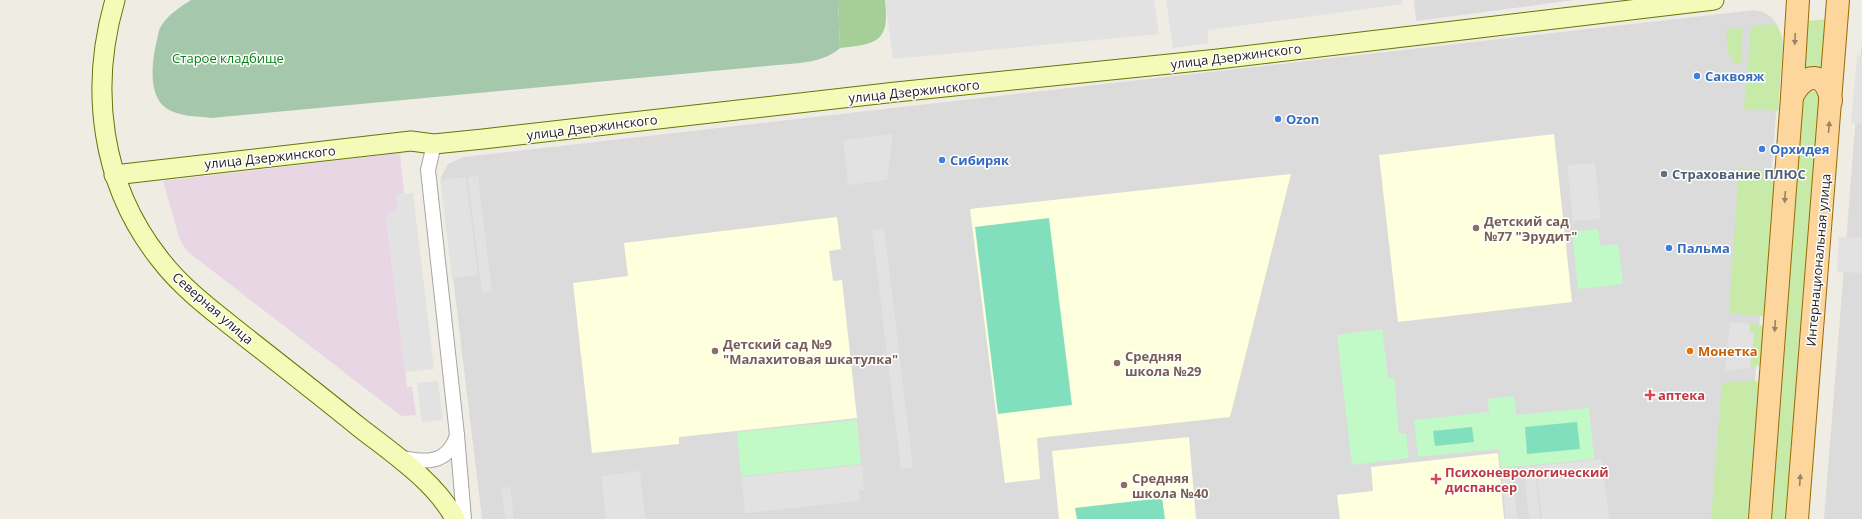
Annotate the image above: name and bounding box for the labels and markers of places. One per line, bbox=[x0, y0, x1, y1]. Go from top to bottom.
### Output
place label: Саквояж bbox=[1705, 67, 1765, 85]
marker: Саквояж bbox=[1692, 71, 1702, 81]
place label: Ozon bbox=[1286, 110, 1319, 128]
marker: Ozon bbox=[1273, 114, 1283, 124]
place label: Орхидея bbox=[1770, 140, 1829, 158]
marker: Орхидея bbox=[1757, 144, 1767, 154]
place label: Сибиряк bbox=[950, 151, 1010, 169]
marker: Сибиряк bbox=[937, 155, 947, 165]
place label: Страхование ПЛЮС bbox=[1672, 165, 1806, 183]
marker: Страхование ПЛЮС bbox=[1659, 169, 1669, 179]
place label: Детский сад №77 "Эрудит" bbox=[1484, 212, 1577, 245]
marker: Детский сад №77 "Эрудит" bbox=[1471, 223, 1481, 233]
place label: Пальма bbox=[1677, 239, 1730, 257]
marker: Пальма bbox=[1664, 243, 1674, 253]
place label: Детский сад №9 "Малахитовая шкатулка" bbox=[723, 335, 898, 368]
place label: Монетка bbox=[1698, 342, 1758, 360]
marker: Детский сад №9 "Малахитовая шкатулка" bbox=[710, 346, 720, 356]
marker: Монетка bbox=[1685, 346, 1695, 356]
place label: Средняя школа №29 bbox=[1125, 347, 1202, 380]
marker: Средняя школа №29 bbox=[1112, 358, 1122, 368]
place label: аптека bbox=[1658, 386, 1705, 404]
marker: аптека bbox=[1645, 390, 1655, 400]
place label: Психоневрологический диспансер bbox=[1445, 463, 1609, 496]
place label: Средняя школа №40 bbox=[1132, 469, 1209, 502]
marker: Психоневрологический диспансер bbox=[1430, 473, 1442, 485]
marker: Средняя школа №40 bbox=[1119, 480, 1129, 490]

